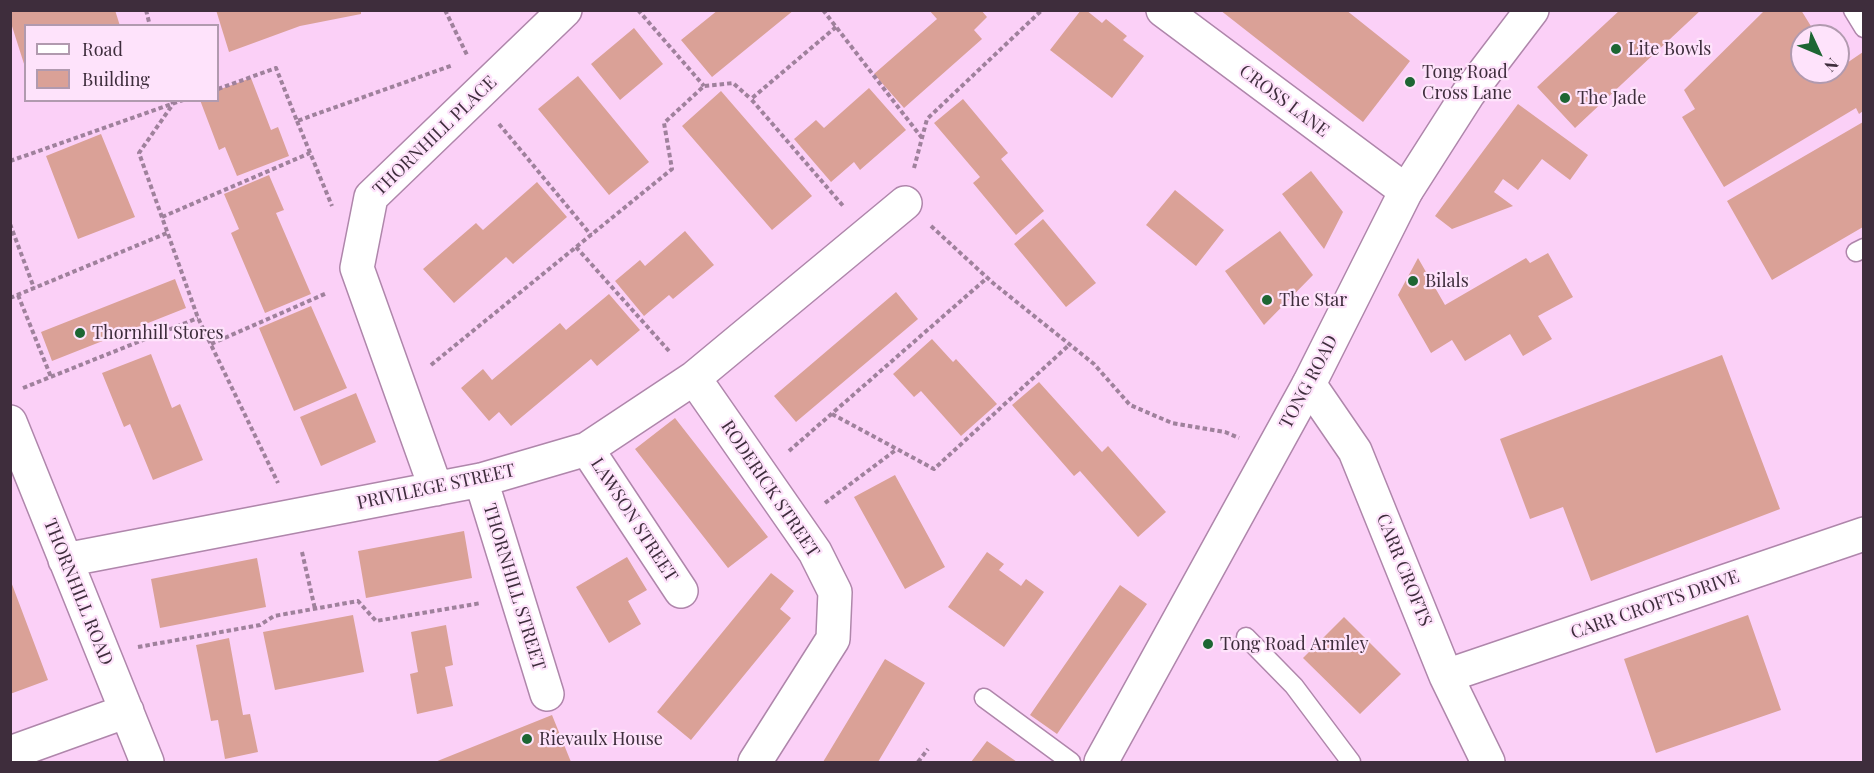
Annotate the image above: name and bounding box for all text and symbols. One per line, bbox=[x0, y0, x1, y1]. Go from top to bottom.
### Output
legend bbox=[24, 24, 219, 102]
north arrow bbox=[1790, 24, 1850, 84]
text: Road bbox=[82, 37, 123, 61]
place label: Lite Bowls bbox=[1628, 38, 1711, 60]
marker: Lite Bowls bbox=[1609, 42, 1623, 56]
text: N bbox=[1820, 54, 1843, 77]
street label: CROSS LANE bbox=[1235, 60, 1333, 142]
place label: Tong Road Cross Lane bbox=[1422, 61, 1512, 104]
text: Building bbox=[82, 67, 150, 91]
street label: THORNHILL PLACE bbox=[369, 72, 501, 200]
marker: Tong Road Cross Lane bbox=[1403, 75, 1417, 89]
place label: The Jade bbox=[1577, 87, 1646, 109]
marker: The Jade bbox=[1558, 91, 1572, 105]
place label: Bilals bbox=[1425, 270, 1469, 292]
marker: Bilals bbox=[1406, 274, 1420, 288]
place label: The Star bbox=[1279, 289, 1347, 311]
marker: The Star bbox=[1260, 293, 1274, 307]
place label: Thornhill Stores bbox=[92, 322, 224, 344]
marker: Thornhill Stores bbox=[73, 326, 87, 340]
street label: TONG ROAD bbox=[1275, 332, 1343, 432]
street label: RODERICK STREET bbox=[716, 416, 824, 562]
street label: LAWSON STREET bbox=[586, 454, 682, 586]
street label: PRIVILEGE STREET bbox=[355, 460, 517, 514]
street label: THORNHILL STREET bbox=[478, 501, 550, 673]
street label: CARR CROFTS bbox=[1372, 511, 1436, 629]
street label: THORNHILL ROAD bbox=[39, 515, 117, 669]
street label: CARR CROFTS DRIVE bbox=[1568, 566, 1742, 644]
place label: Tong Road Armley bbox=[1220, 633, 1369, 655]
marker: Tong Road Armley bbox=[1201, 637, 1215, 651]
place label: Rievaulx House bbox=[539, 728, 663, 750]
marker: Rievaulx House bbox=[520, 732, 534, 746]

